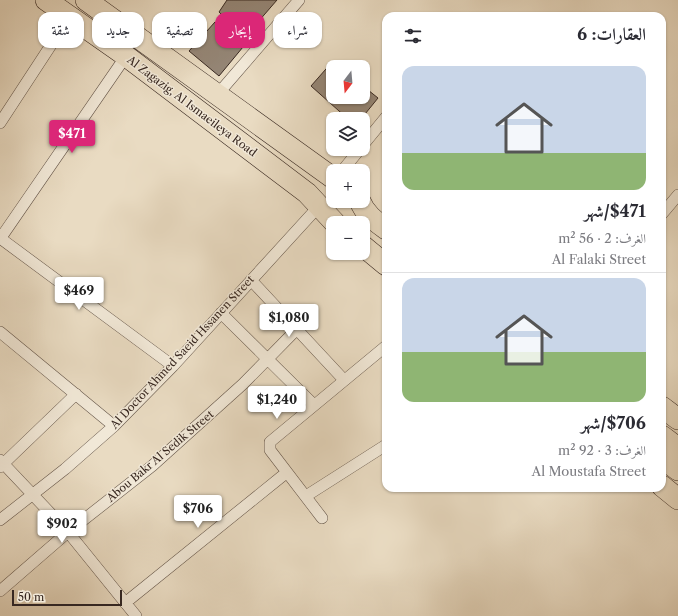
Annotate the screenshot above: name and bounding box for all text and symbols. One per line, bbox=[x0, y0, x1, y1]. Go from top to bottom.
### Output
chip: شقة bbox=[38, 12, 84, 48]
chip: جديد bbox=[92, 12, 144, 48]
chip: تصفية bbox=[152, 12, 207, 48]
chip: إيجار bbox=[215, 12, 265, 48]
chip: شراء bbox=[273, 12, 322, 48]
text: العقارات: 6 bbox=[577, 24, 646, 44]
icon: filters bbox=[402, 25, 424, 47]
street label: Al Zagazig, Al Ismaeileya Road bbox=[124, 52, 260, 160]
north arrow bbox=[326, 60, 370, 104]
map controls bbox=[326, 60, 370, 260]
icon: home bbox=[488, 92, 560, 164]
button: layers bbox=[326, 112, 370, 156]
pin: $471 bbox=[48, 120, 96, 154]
text: $471 bbox=[58, 125, 86, 141]
button: + bbox=[326, 164, 370, 208]
text: $471/شهر bbox=[584, 201, 646, 221]
button: − bbox=[326, 216, 370, 260]
text: الغرف: 2 · 56 m² bbox=[558, 230, 646, 246]
text: Al Falaki Street bbox=[552, 251, 646, 267]
street label: Al Doctor Ahmed Saeid Hssanen Street bbox=[106, 272, 257, 432]
pin: $469 bbox=[55, 277, 103, 311]
text: $469 bbox=[64, 282, 94, 298]
pin: $1,080 bbox=[256, 304, 322, 338]
icon: home bbox=[488, 304, 560, 376]
text: $1,080 bbox=[268, 309, 310, 325]
pin: $1,240 bbox=[244, 386, 310, 420]
text: $1,240 bbox=[257, 391, 297, 407]
street label: Abou Bakr Al Sedik Street bbox=[103, 407, 216, 506]
text: $706/شهر bbox=[581, 413, 646, 433]
text: الغرف: 3 · 92 m² bbox=[558, 442, 646, 458]
text: Al Moustafa Street bbox=[532, 463, 646, 479]
pin: $706 bbox=[174, 495, 222, 529]
text: $706 bbox=[183, 500, 213, 516]
pin: $902 bbox=[38, 510, 86, 544]
text: $902 bbox=[47, 515, 77, 531]
scale bar bbox=[12, 588, 122, 607]
text: 50 m bbox=[18, 590, 44, 604]

